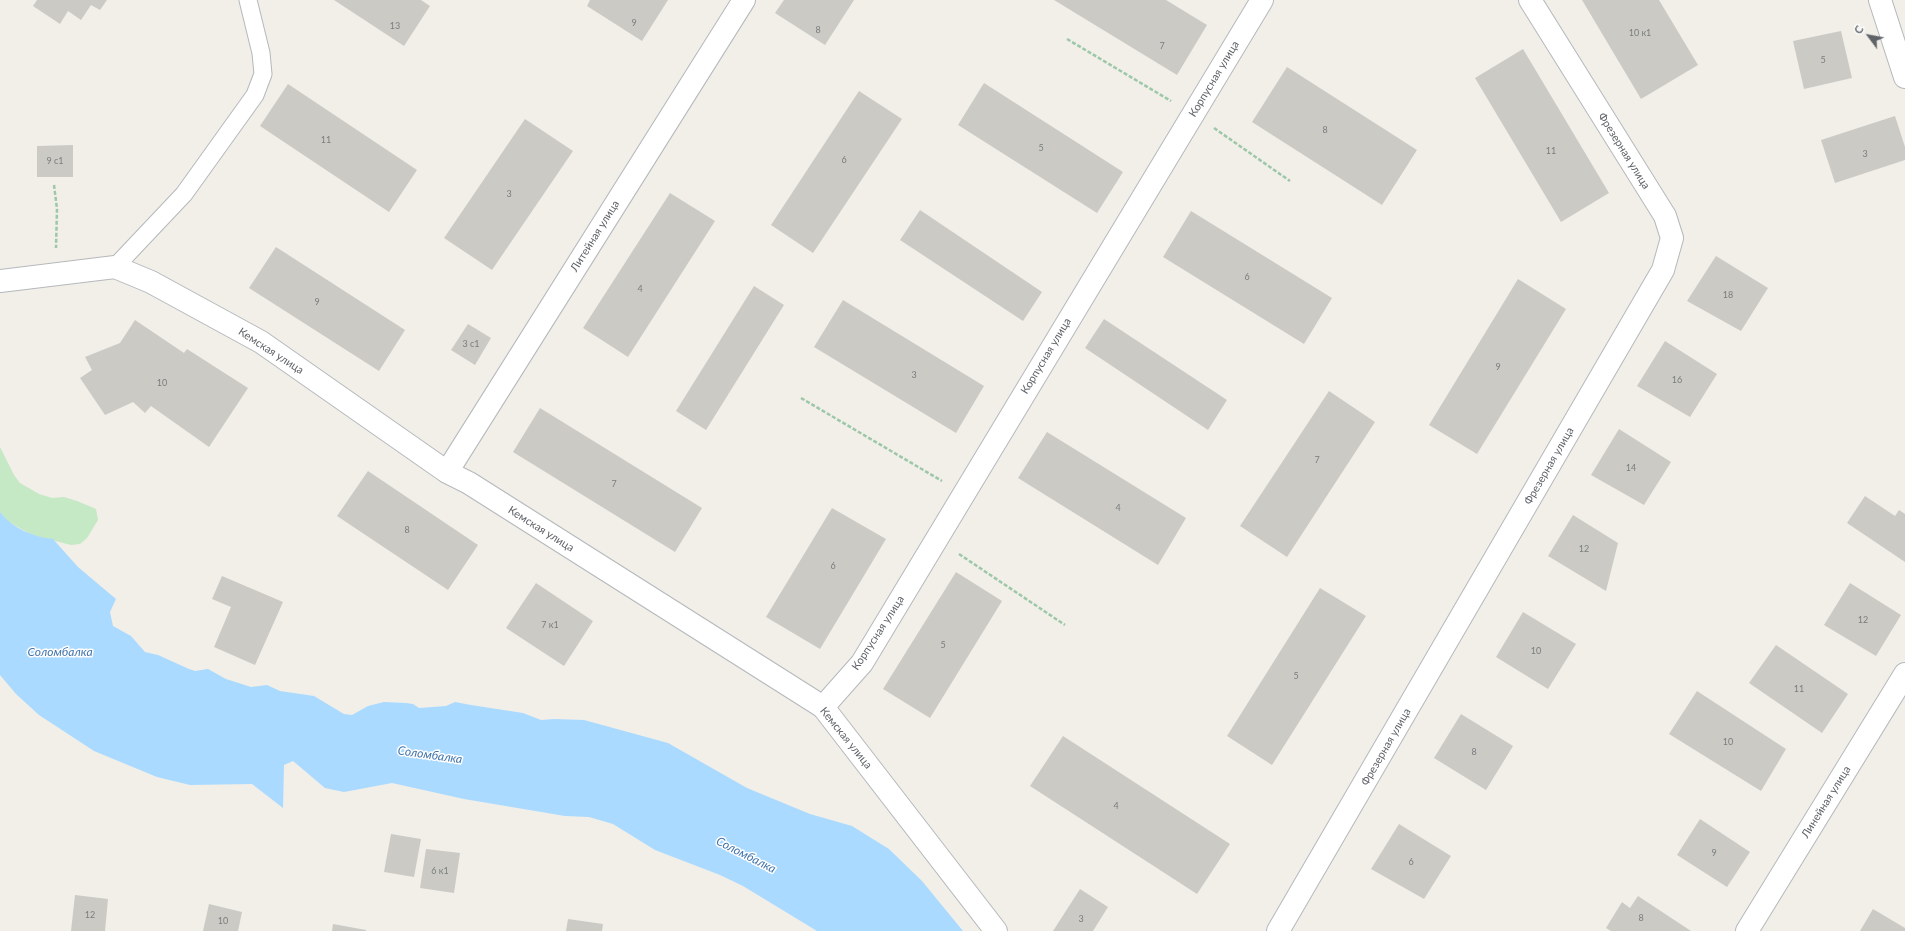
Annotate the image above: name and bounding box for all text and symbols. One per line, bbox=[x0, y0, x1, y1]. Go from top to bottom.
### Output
north arrow bbox=[1849, 16, 1889, 56]
house number: 9 bbox=[631, 18, 637, 28]
house number: 13 bbox=[390, 21, 400, 31]
text: С bbox=[1851, 23, 1866, 36]
house number: 8 bbox=[815, 25, 821, 35]
house number: 10 к1 bbox=[1629, 28, 1651, 38]
street label: Корпусная улица bbox=[1186, 39, 1242, 119]
house number: 7 bbox=[1159, 41, 1165, 51]
house number: 5 bbox=[1820, 55, 1826, 65]
street label: Фрезерная улица bbox=[1595, 110, 1653, 192]
house number: 8 bbox=[1322, 125, 1328, 135]
house number: 11 bbox=[321, 135, 331, 145]
house number: 5 bbox=[1038, 143, 1044, 153]
house number: 11 bbox=[1546, 146, 1556, 156]
house number: 3 bbox=[1862, 149, 1868, 159]
house number: 6 bbox=[841, 155, 847, 165]
house number: 9 с1 bbox=[46, 156, 64, 166]
house number: 3 bbox=[506, 189, 512, 199]
street label: Литейная улица bbox=[568, 198, 622, 274]
house number: 6 bbox=[1244, 272, 1250, 282]
house number: 4 bbox=[637, 284, 643, 294]
house number: 18 bbox=[1723, 290, 1733, 300]
house number: 9 bbox=[314, 297, 320, 307]
street label: Корпусная улица bbox=[1018, 316, 1074, 396]
street label: Кемская улица bbox=[236, 325, 306, 377]
house number: 3 с1 bbox=[462, 339, 480, 349]
house number: 9 bbox=[1495, 362, 1501, 372]
house number: 3 bbox=[911, 370, 917, 380]
house number: 16 bbox=[1672, 375, 1682, 385]
house number: 10 bbox=[157, 378, 167, 388]
street label: Фрезерная улица bbox=[1521, 425, 1577, 507]
house number: 7 bbox=[1314, 455, 1320, 465]
house number: 14 bbox=[1626, 463, 1636, 473]
house number: 7 bbox=[611, 479, 617, 489]
street label: Кемская улица bbox=[506, 503, 576, 555]
house number: 4 bbox=[1115, 503, 1121, 513]
house number: 8 bbox=[404, 525, 410, 535]
house number: 12 bbox=[1579, 544, 1589, 554]
house number: 6 bbox=[830, 561, 836, 571]
street label: Корпусная улица bbox=[849, 593, 907, 673]
house number: 12 bbox=[1858, 615, 1868, 625]
house number: 7 к1 bbox=[541, 620, 559, 630]
house number: 5 bbox=[940, 640, 946, 650]
water label: Соломбалка bbox=[27, 645, 93, 659]
house number: 10 bbox=[1531, 646, 1541, 656]
house number: 5 bbox=[1293, 671, 1299, 681]
house number: 11 bbox=[1794, 684, 1804, 694]
street label: Кемская улица bbox=[817, 705, 875, 771]
street label: Фрезерная улица bbox=[1358, 706, 1414, 788]
house number: 10 bbox=[1723, 737, 1733, 747]
water label: Соломбалка bbox=[397, 743, 463, 767]
house number: 8 bbox=[1471, 747, 1477, 757]
street label: Линейная улица bbox=[1799, 764, 1853, 840]
house number: 4 bbox=[1113, 801, 1119, 811]
water label: Соломбалка bbox=[714, 834, 778, 876]
house number: 9 bbox=[1711, 848, 1717, 858]
house number: 6 bbox=[1408, 857, 1414, 867]
house number: 6 к1 bbox=[431, 866, 449, 876]
house number: 12 bbox=[85, 910, 95, 920]
house number: 8 bbox=[1638, 913, 1644, 923]
house number: 3 bbox=[1078, 914, 1084, 924]
house number: 10 bbox=[218, 916, 228, 926]

